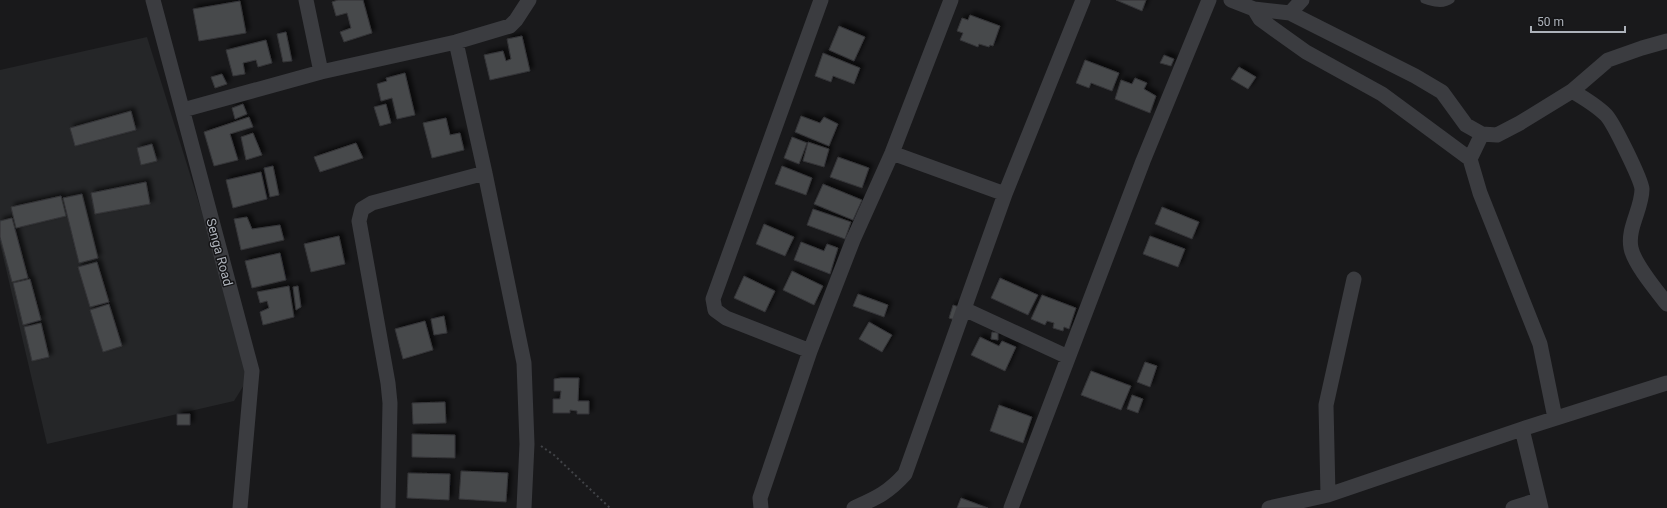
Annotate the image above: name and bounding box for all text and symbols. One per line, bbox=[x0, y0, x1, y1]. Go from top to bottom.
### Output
scale bar bbox=[1531, 8, 1625, 34]
text: 50 m bbox=[1537, 15, 1564, 29]
street label: Senga Road bbox=[203, 217, 236, 288]

